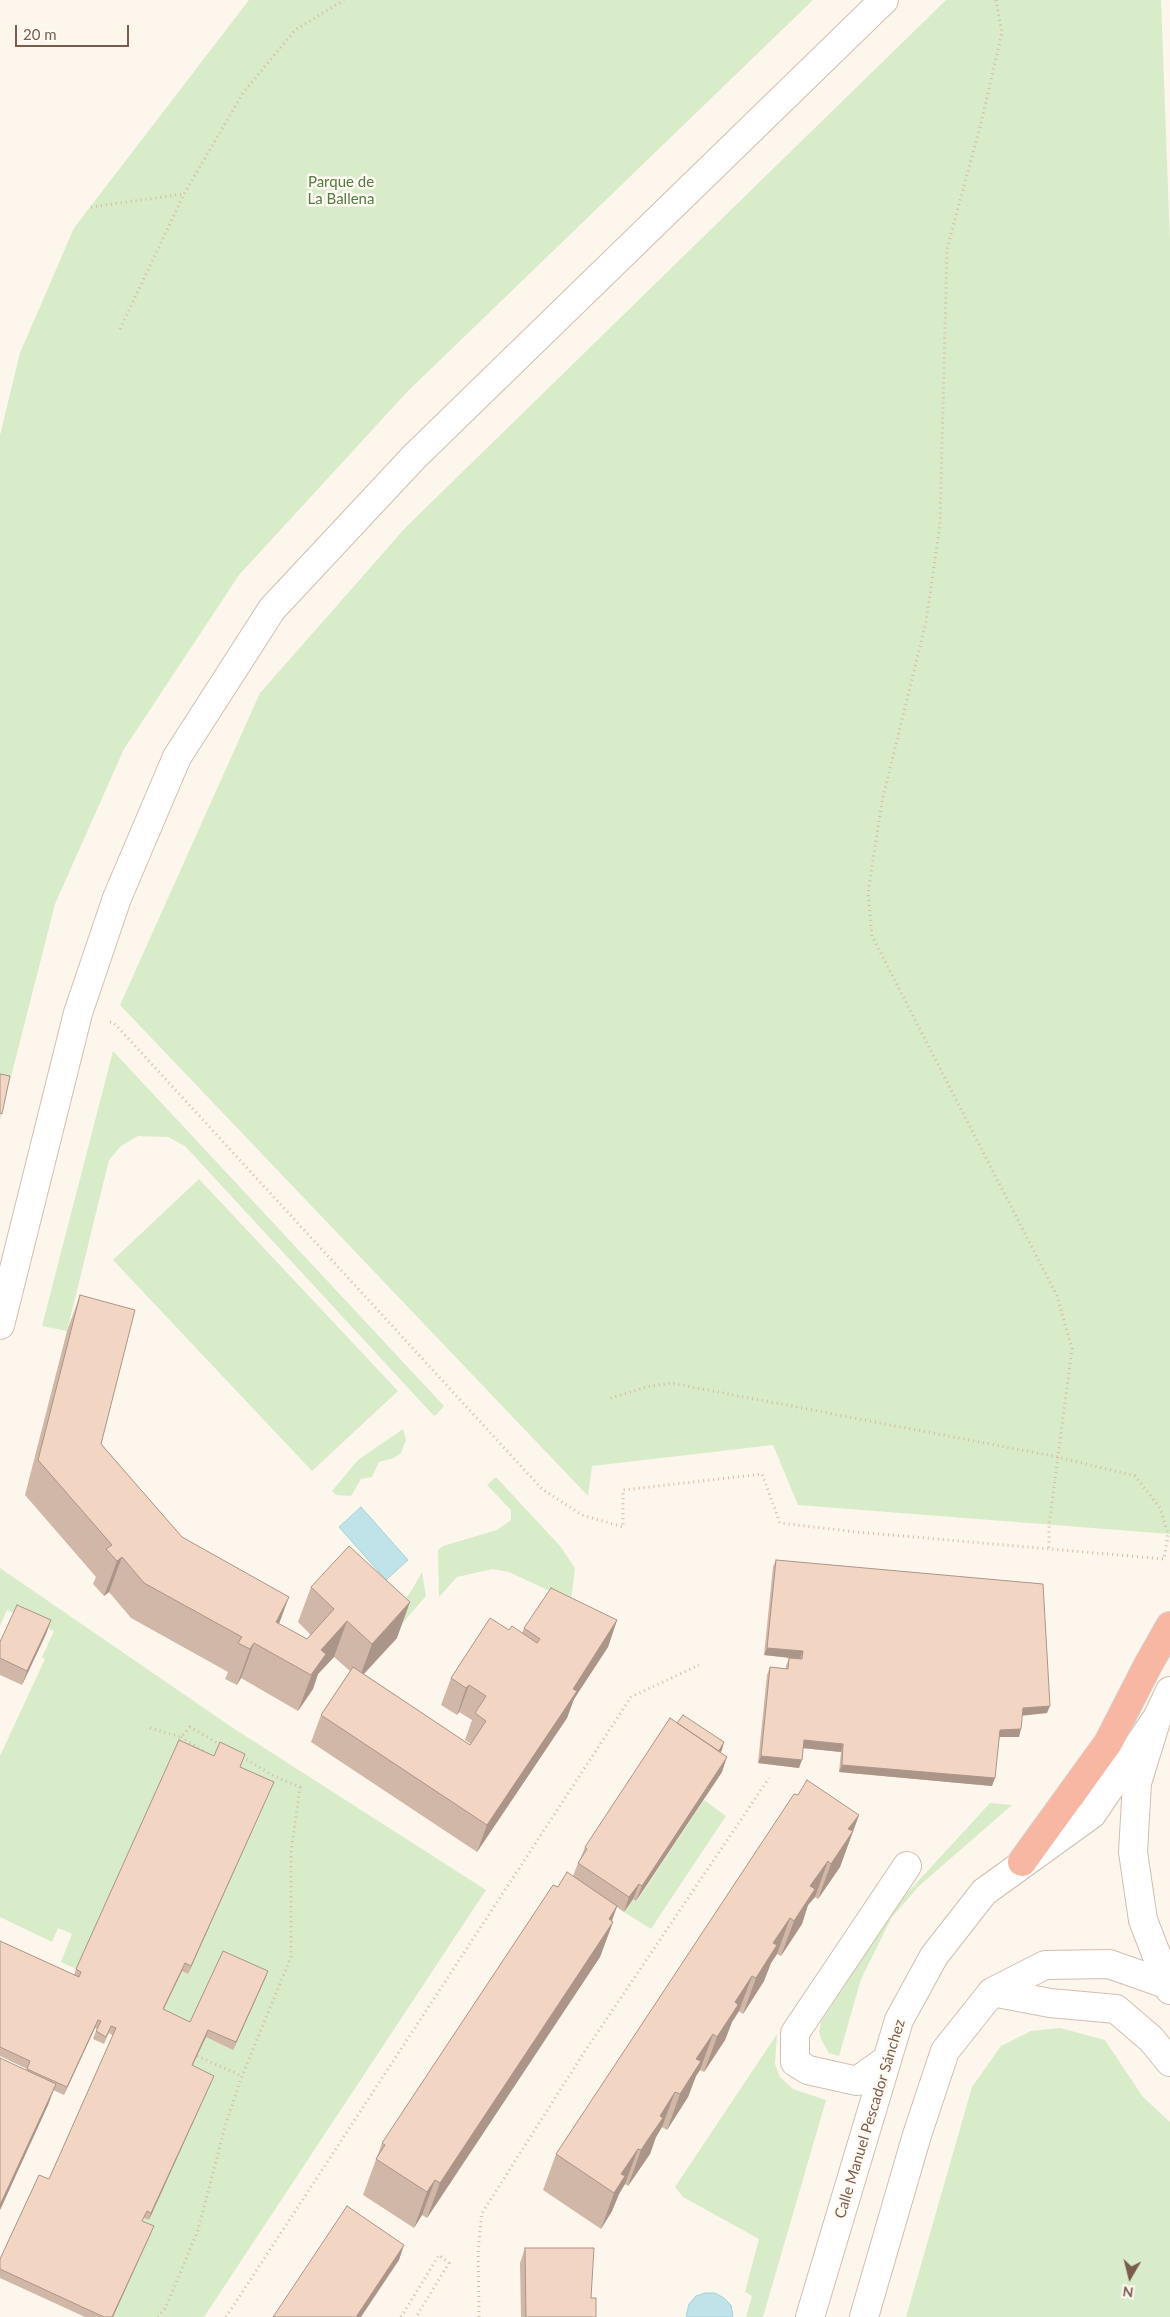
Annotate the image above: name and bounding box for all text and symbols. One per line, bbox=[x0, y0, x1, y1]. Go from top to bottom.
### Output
scale bar bbox=[18, 15, 131, 47]
text: 20 m bbox=[23, 25, 57, 43]
park label: Parque de La Ballena bbox=[308, 173, 374, 208]
street label: Calle Manuel Pescador Sánchez bbox=[831, 2017, 909, 2221]
north arrow bbox=[1105, 2252, 1155, 2302]
text: N bbox=[1121, 2283, 1134, 2302]

